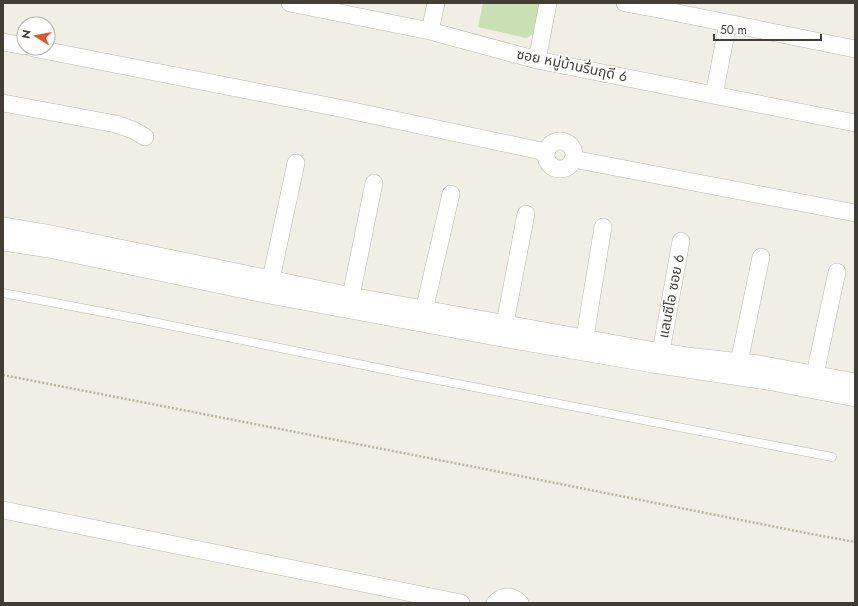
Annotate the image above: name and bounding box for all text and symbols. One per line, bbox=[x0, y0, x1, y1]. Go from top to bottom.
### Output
north arrow bbox=[16, 16, 56, 56]
scale bar bbox=[714, 16, 821, 42]
text: 50 m bbox=[720, 21, 747, 39]
text: N bbox=[17, 28, 35, 40]
street label: ซอย หมู่บ้านรื่นฤดี 6 bbox=[515, 44, 629, 86]
street label: แลนซีโอ ซอย 6 bbox=[653, 252, 689, 340]

